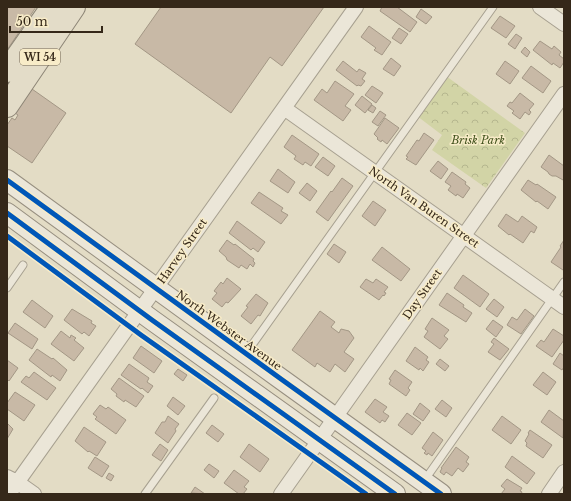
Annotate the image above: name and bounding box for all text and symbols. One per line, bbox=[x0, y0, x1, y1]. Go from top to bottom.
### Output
scale bar bbox=[10, 8, 102, 34]
text: 50 m bbox=[16, 14, 48, 29]
road number: WI 54 bbox=[20, 49, 60, 65]
park label: Brisk Park bbox=[450, 133, 505, 147]
street label: North Van Buren Street bbox=[366, 163, 483, 251]
street label: Harvey Street bbox=[154, 215, 210, 287]
street label: Day Street bbox=[399, 265, 445, 322]
street label: North Webster Avenue bbox=[173, 287, 285, 373]

